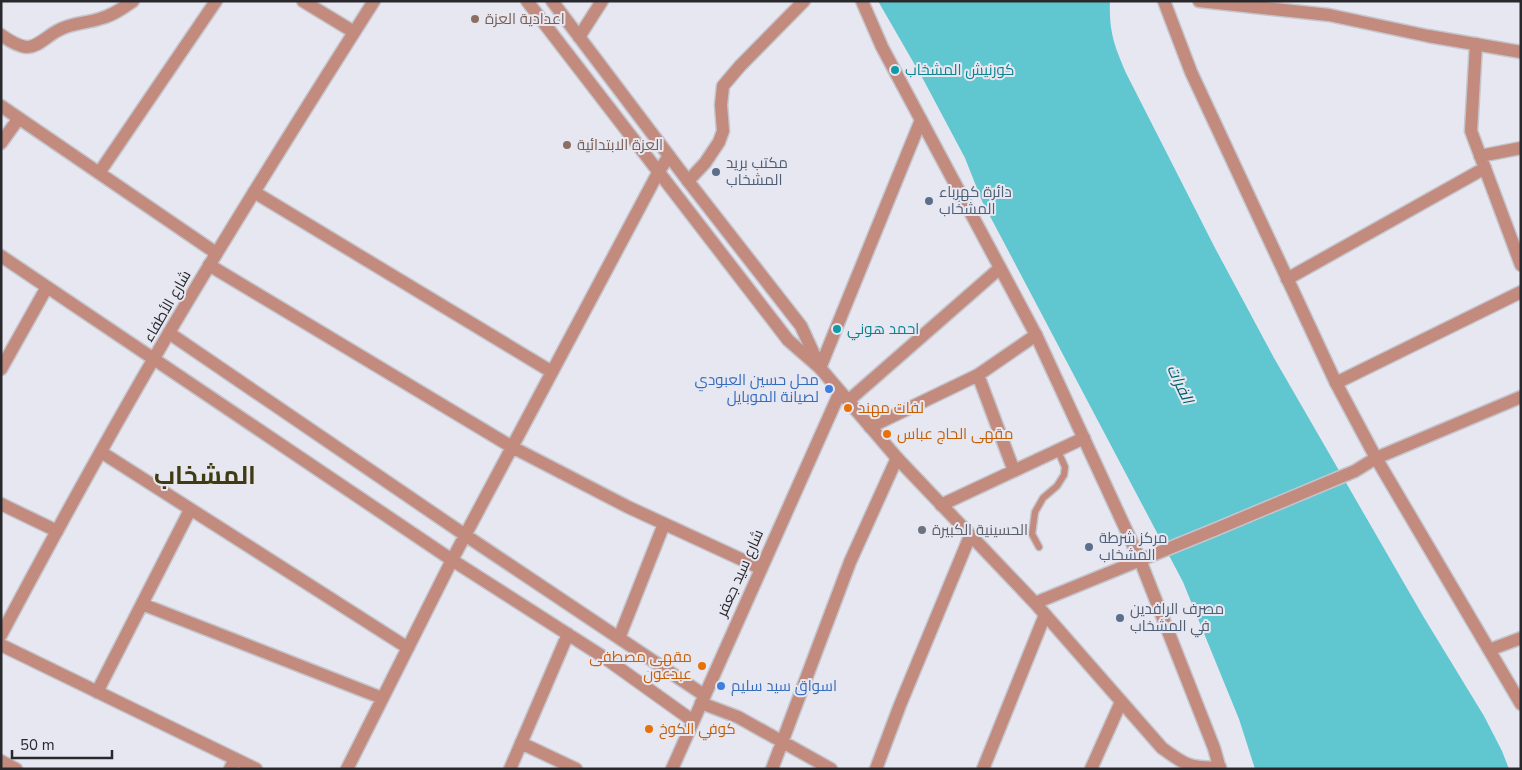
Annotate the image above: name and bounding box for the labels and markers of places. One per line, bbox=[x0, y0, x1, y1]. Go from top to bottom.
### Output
place label: اعدادية العزة bbox=[485, 9, 565, 29]
marker: اعدادية العزة bbox=[469, 13, 481, 25]
place label: كورنيش المشخاب bbox=[905, 60, 1014, 80]
marker: كورنيش المشخاب bbox=[889, 64, 901, 76]
place label: العزة الابتدائية bbox=[577, 135, 663, 155]
marker: العزة الابتدائية bbox=[561, 139, 573, 151]
place label: مكتب بريد المشخاب bbox=[726, 153, 788, 190]
marker: مكتب بريد المشخاب bbox=[710, 166, 722, 178]
place label: دائرة كهرباء المشخاب bbox=[939, 182, 1012, 219]
marker: دائرة كهرباء المشخاب bbox=[923, 195, 935, 207]
place label: احمد هوني bbox=[847, 319, 919, 341]
marker: احمد هوني bbox=[831, 323, 843, 335]
place label: محل حسين العبودي لصيانة الموبايل bbox=[695, 370, 819, 407]
marker: محل حسين العبودي لصيانة الموبايل bbox=[823, 383, 835, 395]
place label: لفات مهند bbox=[858, 398, 924, 418]
marker: لفات مهند bbox=[842, 402, 854, 414]
place label: مقهى الحاج عباس bbox=[897, 424, 1013, 445]
marker: مقهى الحاج عباس bbox=[881, 428, 893, 440]
place label: الحسينية الكبيرة bbox=[932, 520, 1028, 540]
marker: الحسينية الكبيرة bbox=[916, 524, 928, 536]
place label: مركز شرطة المشخاب bbox=[1099, 528, 1167, 565]
marker: مركز شرطة المشخاب bbox=[1083, 541, 1095, 553]
place label: مصرف الرافدين في المشخاب bbox=[1130, 599, 1224, 638]
marker: مصرف الرافدين في المشخاب bbox=[1114, 612, 1126, 624]
place label: مقهى مصطفى عبدعون bbox=[589, 647, 692, 684]
marker: مقهى مصطفى عبدعون bbox=[696, 660, 708, 672]
place label: اسواق سيد سليم bbox=[731, 676, 837, 696]
marker: اسواق سيد سليم bbox=[715, 680, 727, 692]
place label: كوفي الكوخ bbox=[659, 719, 736, 741]
marker: كوفي الكوخ bbox=[643, 723, 655, 735]

